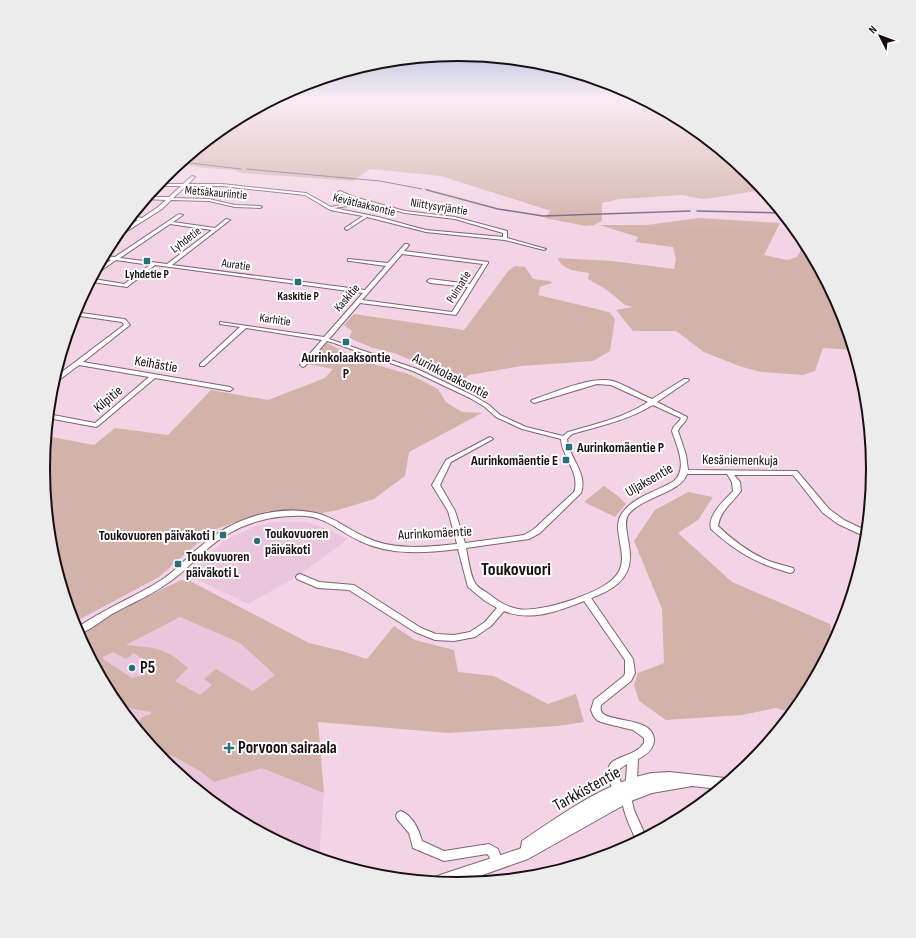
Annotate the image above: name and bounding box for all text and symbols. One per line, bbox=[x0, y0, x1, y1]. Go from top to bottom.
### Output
north arrow bbox=[860, 16, 900, 56]
text: N bbox=[866, 23, 880, 36]
street label: Metsäkauriintie bbox=[184, 183, 248, 203]
street label: Kevätlaaksontie bbox=[331, 190, 397, 220]
street label: Niittysyrjäntie bbox=[409, 195, 469, 219]
street label: Lyhdetie bbox=[168, 224, 204, 256]
street label: Auratie bbox=[220, 255, 251, 274]
marker: Lyhdetie P bbox=[142, 256, 152, 266]
place label: Lyhdetie P bbox=[125, 267, 170, 282]
street label: Puimatie bbox=[443, 268, 475, 306]
marker: Kaskitie P bbox=[293, 277, 303, 287]
street label: Kaskitie bbox=[331, 281, 363, 315]
place label: Kaskitie P bbox=[277, 289, 319, 304]
street label: Karhitie bbox=[258, 310, 292, 330]
marker: Aurinkolaaksontie P bbox=[341, 337, 351, 347]
place label: Aurinkolaaksontie P bbox=[300, 349, 391, 382]
street label: Aurinkolaaksontie bbox=[409, 349, 492, 402]
street label: Keihästie bbox=[133, 352, 179, 376]
street label: Kilpitie bbox=[90, 382, 126, 416]
place label: Aurinkomäentie P bbox=[576, 439, 664, 456]
marker: Aurinkomäentie P bbox=[564, 442, 574, 452]
street label: Kesäniemenkuja bbox=[702, 451, 778, 469]
place label: Aurinkomäentie E bbox=[470, 452, 558, 469]
marker: Aurinkomäentie E bbox=[561, 455, 571, 465]
street label: Uljaksentie bbox=[622, 460, 676, 500]
street label: Aurinkomäentie bbox=[397, 523, 472, 543]
place label: Toukovuoren päiväkoti bbox=[265, 525, 329, 558]
place label: Toukovuoren päiväkoti I bbox=[99, 527, 215, 544]
marker: Toukovuoren päiväkoti I bbox=[218, 530, 228, 540]
marker: Toukovuoren päiväkoti bbox=[252, 536, 262, 546]
place label: Toukovuoren päiväkoti L bbox=[186, 548, 250, 581]
marker: Toukovuoren päiväkoti L bbox=[173, 559, 183, 569]
district label: Toukovuori bbox=[481, 559, 551, 580]
place label: P5 bbox=[140, 658, 155, 678]
marker: P5 bbox=[127, 663, 137, 673]
place label: Porvoon sairaala bbox=[238, 738, 337, 758]
marker: Porvoon sairaala bbox=[223, 742, 235, 754]
street label: Tarkkistentie bbox=[550, 762, 624, 816]

